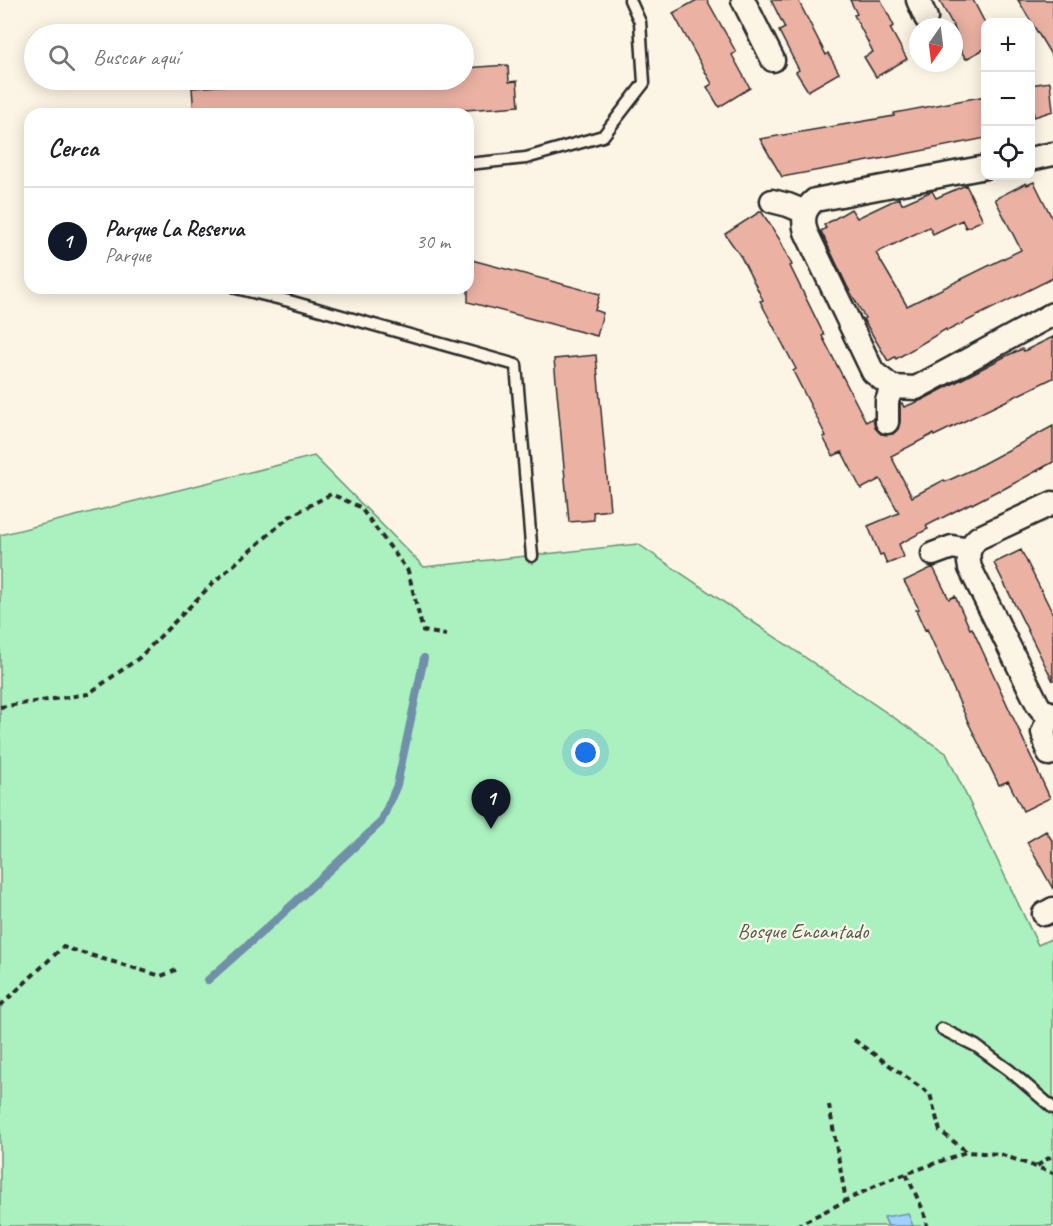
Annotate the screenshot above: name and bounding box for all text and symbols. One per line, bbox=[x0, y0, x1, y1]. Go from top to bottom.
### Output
north arrow bbox=[909, 18, 963, 72]
map controls bbox=[981, 18, 1035, 180]
button: + bbox=[981, 18, 1035, 72]
search box bbox=[24, 24, 474, 90]
icon: search bbox=[45, 41, 78, 74]
text: Buscar aquí bbox=[93, 43, 179, 71]
button: − bbox=[981, 72, 1035, 126]
button: locate bbox=[981, 126, 1035, 180]
text: Cerca bbox=[48, 131, 98, 164]
text: Parque La Reserva bbox=[105, 215, 244, 243]
text: 1 bbox=[63, 229, 72, 254]
text: 30 m bbox=[416, 229, 450, 254]
text: Parque bbox=[105, 243, 151, 268]
your location bbox=[571, 738, 600, 767]
pin: 1 bbox=[472, 780, 510, 829]
park label: Bosque Encantado bbox=[738, 918, 870, 944]

